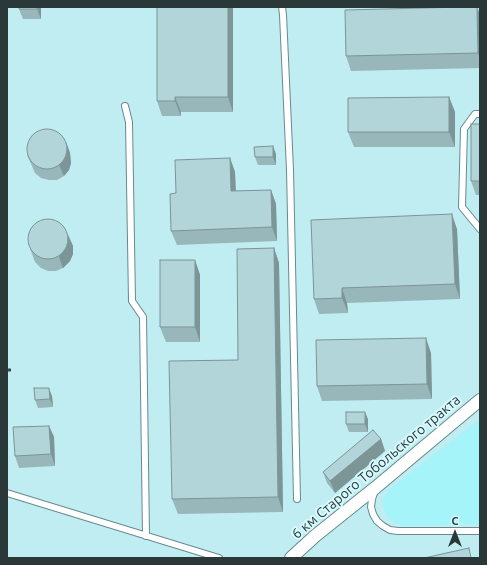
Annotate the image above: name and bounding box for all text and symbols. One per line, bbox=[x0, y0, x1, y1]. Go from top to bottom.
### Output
street label: 6 км Старого Тобольского тракта bbox=[288, 392, 464, 542]
north arrow bbox=[435, 513, 475, 553]

